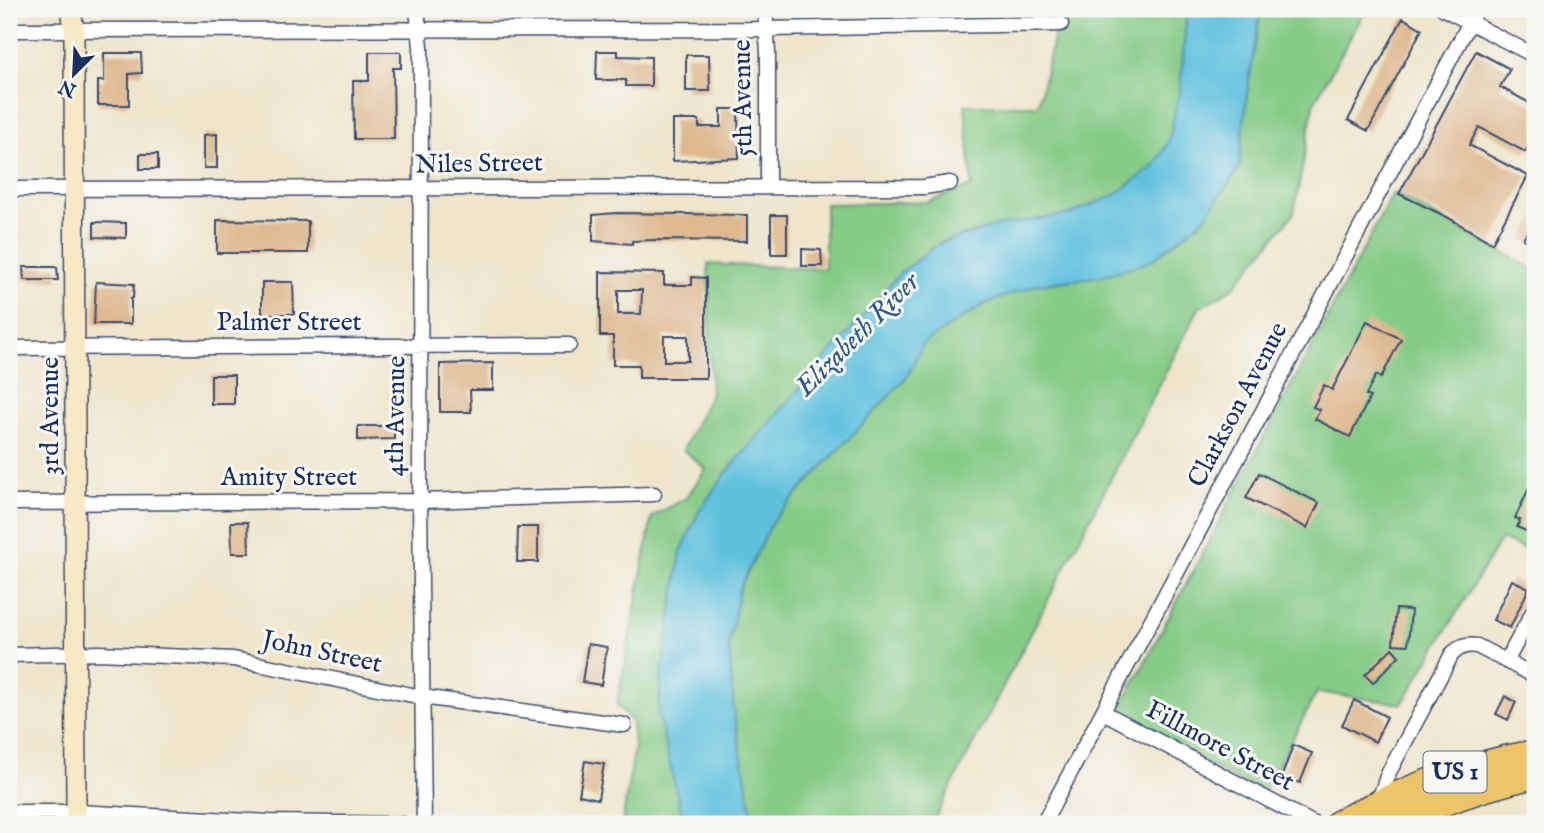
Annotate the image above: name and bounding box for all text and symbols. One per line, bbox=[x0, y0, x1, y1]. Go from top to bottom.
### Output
north arrow bbox=[38, 38, 108, 108]
street label: 5th Avenue bbox=[725, 39, 761, 157]
text: N bbox=[55, 73, 81, 102]
street label: Niles Street bbox=[415, 146, 543, 182]
water label: Elizabeth River bbox=[788, 264, 929, 405]
street label: Palmer Street bbox=[217, 306, 362, 339]
street label: Clarkson Avenue bbox=[1181, 317, 1295, 493]
street label: 4th Avenue bbox=[378, 355, 414, 477]
street label: 3rd Avenue bbox=[34, 357, 67, 475]
street label: Amity Street bbox=[220, 461, 357, 494]
street label: John Street bbox=[256, 623, 385, 681]
street label: Fillmore Street bbox=[1140, 693, 1300, 799]
road number: US 1 bbox=[1424, 752, 1486, 792]

